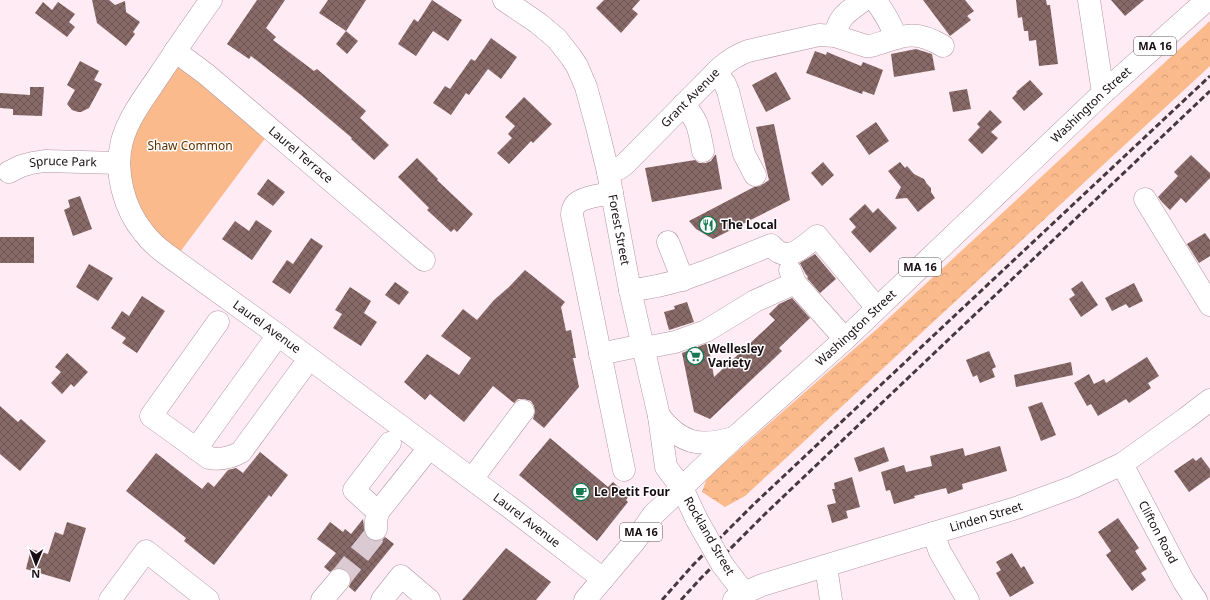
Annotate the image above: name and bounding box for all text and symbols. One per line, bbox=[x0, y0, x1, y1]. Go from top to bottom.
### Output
road number: MA 16 bbox=[1134, 37, 1176, 55]
street label: Washington Street bbox=[1047, 62, 1135, 147]
street label: Grant Avenue bbox=[657, 64, 723, 131]
street label: Laurel Terrace bbox=[265, 122, 337, 187]
park label: Shaw Common bbox=[147, 137, 233, 154]
street label: Spruce Park bbox=[28, 152, 98, 171]
street label: Forest Street bbox=[604, 193, 634, 267]
restaurant icon: The Local bbox=[698, 215, 718, 235]
place label: The Local bbox=[721, 216, 777, 233]
road number: MA 16 bbox=[899, 258, 941, 276]
street label: Washington Street bbox=[812, 285, 900, 369]
street label: Laurel Avenue bbox=[230, 296, 305, 357]
place label: Wellesley Variety bbox=[708, 340, 764, 371]
supermarket icon: Wellesley Variety bbox=[685, 346, 705, 366]
cafe icon: Le Petit Four bbox=[571, 482, 591, 502]
place label: Le Petit Four bbox=[594, 483, 671, 500]
street label: Laurel Avenue bbox=[490, 489, 564, 551]
street label: Rockland Street bbox=[680, 493, 739, 579]
street label: Linden Street bbox=[947, 497, 1025, 536]
street label: Clifton Road bbox=[1135, 497, 1182, 566]
road number: MA 16 bbox=[620, 523, 662, 541]
north arrow bbox=[16, 544, 56, 584]
text: N bbox=[31, 567, 40, 582]

